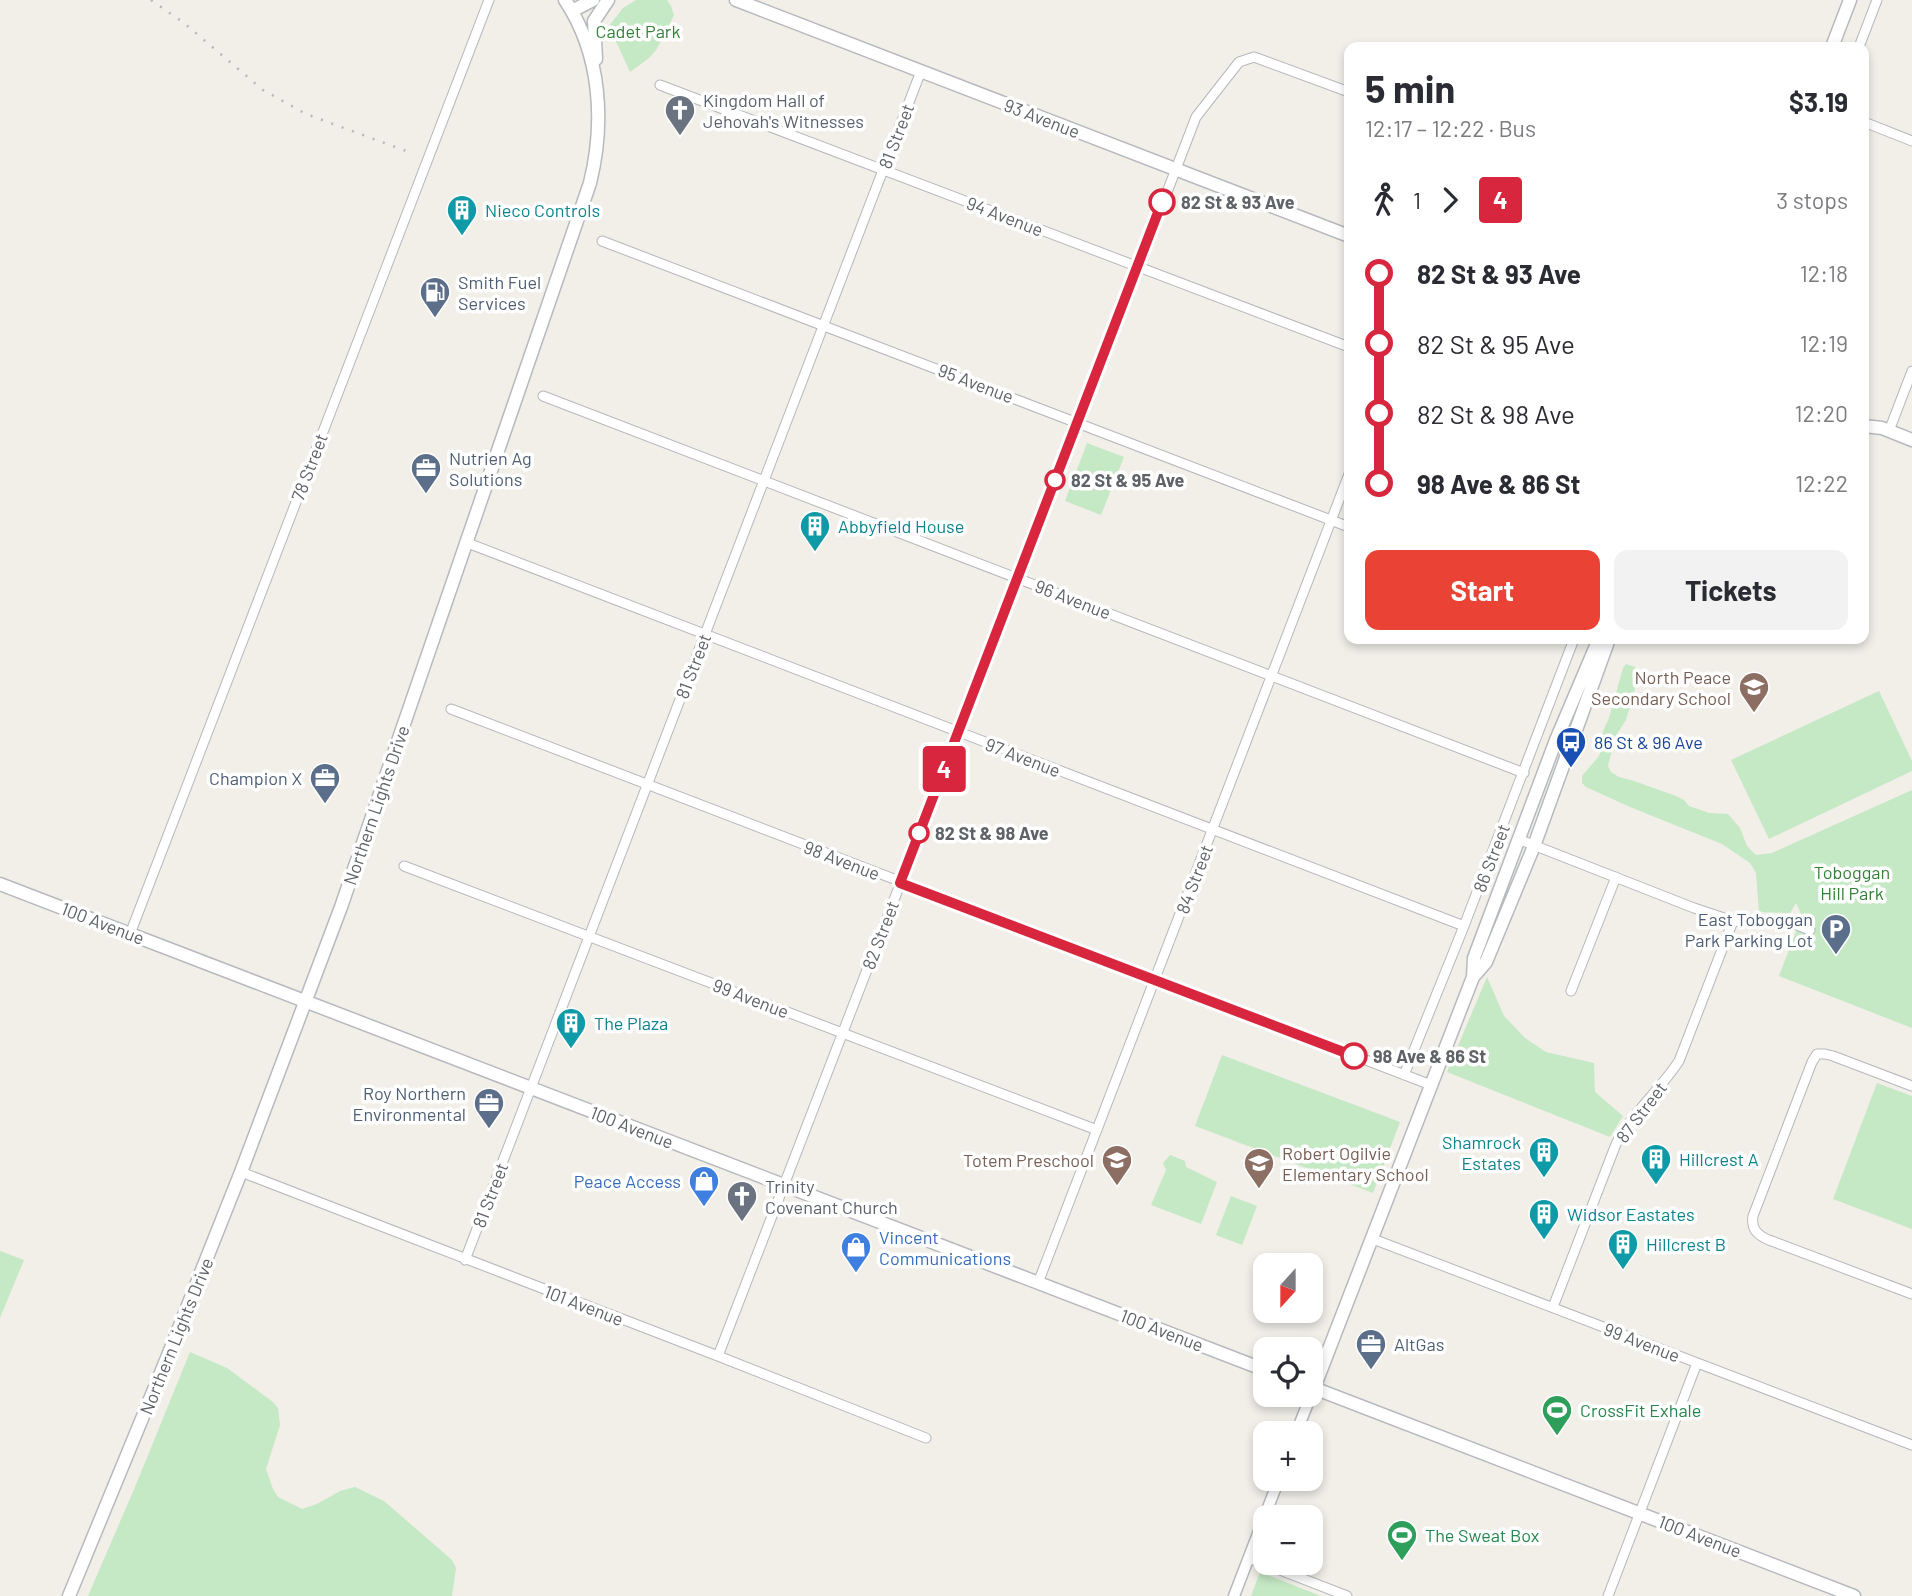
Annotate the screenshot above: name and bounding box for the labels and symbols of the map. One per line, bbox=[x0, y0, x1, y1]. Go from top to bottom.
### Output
park label: Cadet Park bbox=[596, 20, 680, 42]
place label: Kingdom Hall of Jehovah's Witnesses bbox=[703, 89, 864, 132]
church icon: Kingdom Hall of Jehovah's Witnesses bbox=[663, 93, 697, 137]
street label: 93 Avenue bbox=[1001, 93, 1083, 143]
street label: 81 Street bbox=[874, 100, 918, 172]
marker: 82 St & 93 Ave bbox=[1149, 189, 1175, 215]
street label: 94 Avenue bbox=[964, 191, 1046, 241]
place label: 82 St & 93 Ave bbox=[1181, 191, 1295, 213]
building icon: Nieco Controls bbox=[445, 193, 479, 237]
place label: Nieco Controls bbox=[485, 199, 600, 221]
place label: Smith Fuel Services bbox=[458, 271, 541, 314]
fuel station icon: Smith Fuel Services bbox=[418, 275, 452, 319]
street label: 95 Avenue bbox=[935, 358, 1017, 408]
street label: 78 Street bbox=[286, 430, 332, 504]
place label: Nutrien Ag Solutions bbox=[449, 447, 532, 490]
office icon: Nutrien Ag Solutions bbox=[409, 451, 443, 495]
place label: 82 St & 95 Ave bbox=[1071, 469, 1185, 491]
marker: 82 St & 95 Ave bbox=[1045, 470, 1065, 490]
building icon: Abbyfield House bbox=[798, 509, 832, 553]
place label: Abbyfield House bbox=[838, 515, 964, 537]
street label: 96 Avenue bbox=[1032, 574, 1114, 624]
street label: 81 Street bbox=[671, 630, 715, 702]
place label: North Peace Secondary School bbox=[1591, 666, 1731, 709]
school or university icon: North Peace Secondary School bbox=[1737, 670, 1771, 714]
street label: Northern Lights Drive bbox=[338, 722, 414, 888]
bus stop icon: 86 St & 96 Ave bbox=[1554, 725, 1588, 769]
place label: 86 St & 96 Ave bbox=[1594, 731, 1703, 753]
street label: 97 Avenue bbox=[982, 733, 1064, 781]
line badge: 4 bbox=[921, 746, 967, 792]
office icon: Champion X bbox=[308, 761, 342, 805]
place label: Champion X bbox=[209, 767, 302, 789]
street label: 86 Street bbox=[1468, 821, 1514, 895]
place label: 82 St & 98 Ave bbox=[935, 822, 1049, 844]
marker: 82 St & 98 Ave bbox=[909, 823, 929, 843]
street label: 98 Avenue bbox=[801, 835, 883, 885]
street label: 84 Street bbox=[1171, 841, 1217, 917]
park label: Toboggan Hill Park bbox=[1814, 861, 1890, 904]
street label: 100 Avenue bbox=[58, 897, 148, 949]
street label: 82 Street bbox=[857, 898, 903, 972]
place label: East Toboggan Park Parking Lot bbox=[1685, 908, 1813, 951]
parking icon: East Toboggan Park Parking Lot bbox=[1819, 912, 1853, 956]
street label: 99 Avenue bbox=[710, 973, 792, 1023]
building icon: The Plaza bbox=[554, 1006, 588, 1050]
place label: The Plaza bbox=[594, 1012, 668, 1034]
marker: 98 Ave & 86 St bbox=[1341, 1043, 1367, 1069]
place label: 98 Ave & 86 St bbox=[1373, 1045, 1486, 1067]
street label: 87 Street bbox=[1611, 1077, 1671, 1147]
place label: Roy Northern Environmental bbox=[353, 1082, 466, 1125]
office icon: Roy Northern Environmental bbox=[472, 1086, 506, 1130]
street label: 100 Avenue bbox=[587, 1101, 677, 1153]
place label: Shamrock Estates bbox=[1442, 1131, 1521, 1174]
building icon: Shamrock Estates bbox=[1527, 1135, 1561, 1179]
place label: Robert Ogilvie Elementary School bbox=[1282, 1142, 1429, 1185]
building icon: Hillcrest A bbox=[1639, 1142, 1673, 1186]
school or university icon: Totem Preschool bbox=[1100, 1143, 1134, 1187]
school or university icon: Robert Ogilvie Elementary School bbox=[1242, 1146, 1276, 1190]
place label: Hillcrest A bbox=[1679, 1148, 1759, 1170]
place label: Totem Preschool bbox=[963, 1149, 1094, 1171]
street label: 81 Street bbox=[468, 1159, 512, 1231]
shop icon: Peace Access bbox=[687, 1164, 721, 1208]
place label: Peace Access bbox=[574, 1170, 681, 1192]
place label: Trinity Covenant Church bbox=[765, 1175, 898, 1218]
church icon: Trinity Covenant Church bbox=[725, 1179, 759, 1223]
building icon: Widsor Eastates bbox=[1527, 1197, 1561, 1241]
place label: Widsor Eastates bbox=[1567, 1203, 1695, 1225]
place label: Vincent Communications bbox=[879, 1226, 1011, 1269]
building icon: Hillcrest B bbox=[1606, 1227, 1640, 1271]
shop icon: Vincent Communications bbox=[839, 1230, 873, 1274]
place label: Hillcrest B bbox=[1646, 1233, 1726, 1255]
north arrow bbox=[1253, 1253, 1323, 1323]
street label: Northern Lights Drive bbox=[134, 1254, 218, 1418]
street label: 101 Avenue bbox=[541, 1280, 627, 1330]
street label: 100 Avenue bbox=[1117, 1304, 1207, 1356]
street label: 99 Avenue bbox=[1601, 1317, 1683, 1367]
office icon: AltGas bbox=[1354, 1327, 1388, 1371]
place label: AltGas bbox=[1394, 1333, 1444, 1355]
sports icon: CrossFit Exhale bbox=[1540, 1393, 1574, 1437]
place label: CrossFit Exhale bbox=[1580, 1399, 1701, 1421]
street label: 100 Avenue bbox=[1655, 1510, 1745, 1562]
sports icon: The Sweat Box bbox=[1385, 1518, 1419, 1562]
place label: The Sweat Box bbox=[1425, 1524, 1540, 1546]

